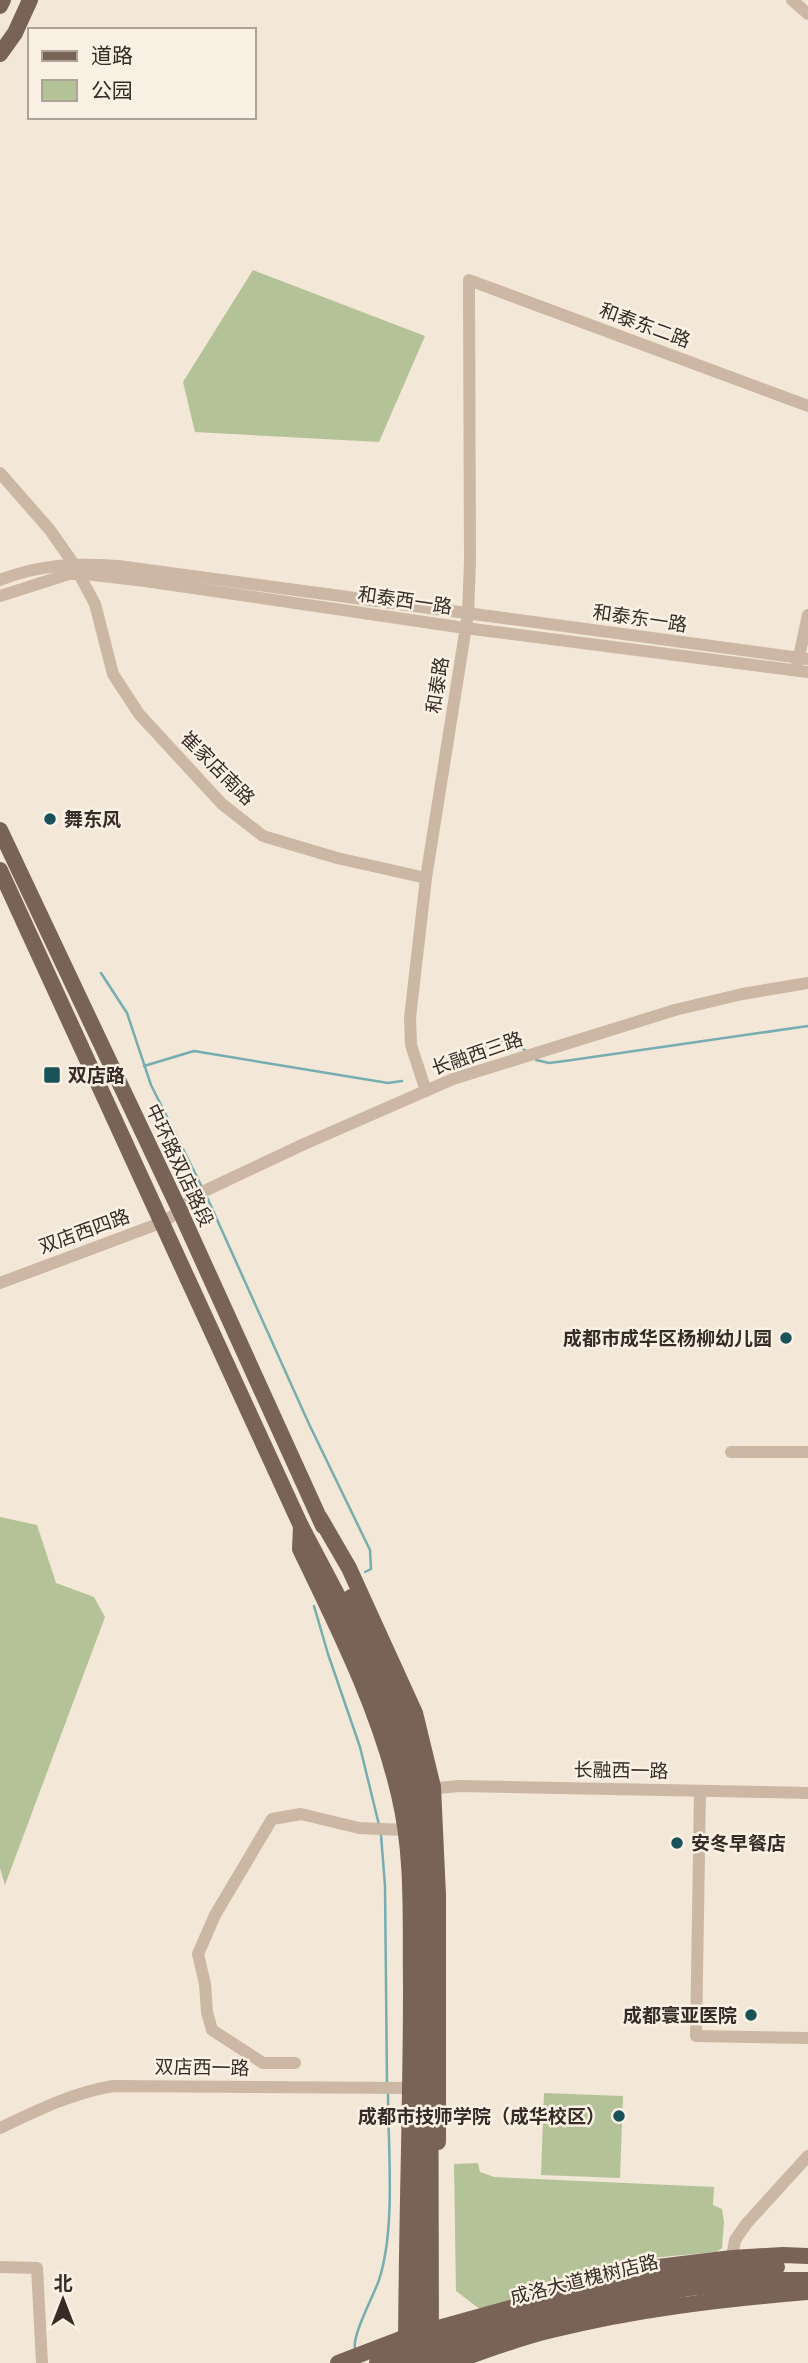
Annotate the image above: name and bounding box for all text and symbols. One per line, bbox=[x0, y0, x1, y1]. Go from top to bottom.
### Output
legend bbox=[28, 28, 256, 119]
text: 道路 bbox=[91, 41, 133, 69]
text: 公园 bbox=[91, 76, 133, 104]
street label: 和泰东二路 bbox=[596, 297, 694, 353]
street label: 和泰西一路 bbox=[356, 581, 454, 619]
street label: 和泰东一路 bbox=[591, 599, 689, 637]
street label: 和泰路 bbox=[420, 655, 454, 715]
street label: 崔家店南路 bbox=[175, 725, 261, 811]
place label: 舞东风 bbox=[64, 806, 121, 832]
marker: 舞东风 bbox=[42, 811, 58, 827]
street label: 长融西三路 bbox=[428, 1025, 526, 1081]
place label: 双店路 bbox=[68, 1062, 125, 1088]
marker: 双店路 bbox=[42, 1065, 62, 1085]
street label: 中环路双店路段 bbox=[140, 1099, 220, 1231]
street label: 双店西四路 bbox=[35, 1203, 133, 1259]
place label: 成都市成华区杨柳幼儿园 bbox=[563, 1325, 772, 1351]
marker: 成都市成华区杨柳幼儿园 bbox=[778, 1330, 794, 1346]
street label: 长融西一路 bbox=[573, 1756, 669, 1784]
place label: 安冬早餐店 bbox=[691, 1830, 786, 1856]
marker: 安冬早餐店 bbox=[669, 1835, 685, 1851]
place label: 成都寰亚医院 bbox=[623, 2002, 737, 2028]
marker: 成都寰亚医院 bbox=[743, 2007, 759, 2023]
street label: 双店西一路 bbox=[154, 2053, 250, 2081]
place label: 成都市技师学院（成华校区） bbox=[358, 2103, 605, 2129]
marker: 成都市技师学院（成华校区） bbox=[611, 2108, 627, 2124]
street label: 成洛大道槐树店路 bbox=[507, 2248, 661, 2310]
north arrow bbox=[28, 2265, 98, 2335]
text: 北 bbox=[53, 2270, 73, 2296]

